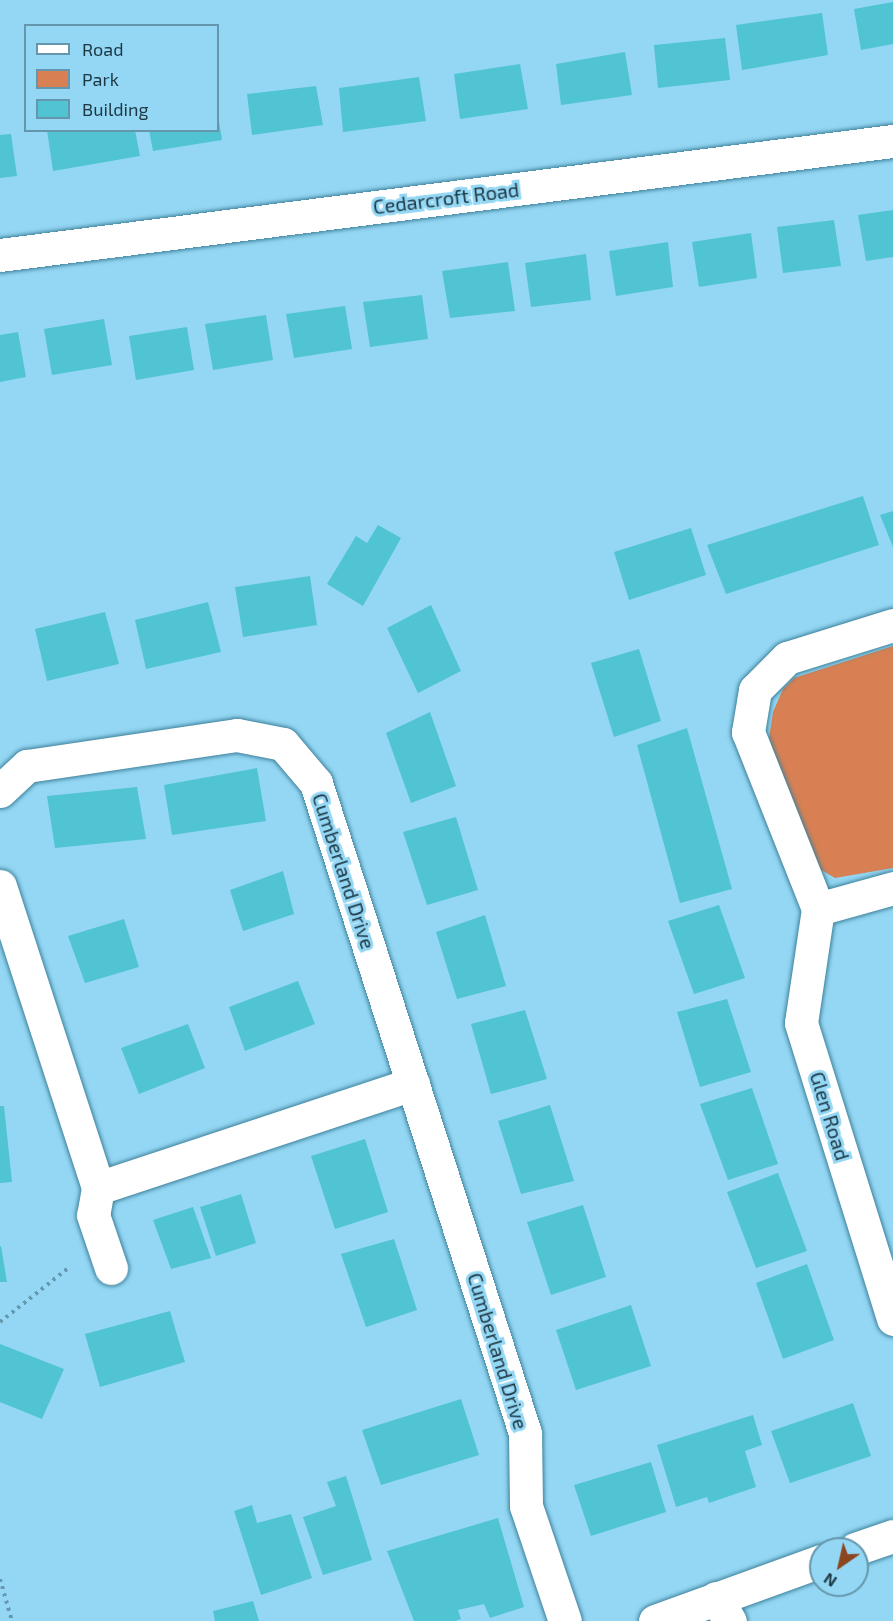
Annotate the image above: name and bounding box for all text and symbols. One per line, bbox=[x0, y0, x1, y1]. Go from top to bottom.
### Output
legend bbox=[24, 24, 219, 132]
text: Road bbox=[82, 38, 123, 60]
text: Park bbox=[82, 68, 119, 90]
text: Building bbox=[82, 98, 149, 120]
street label: Cedarcroft Road bbox=[372, 177, 520, 219]
street label: Cumberland Drive bbox=[307, 790, 381, 952]
street label: Glen Road bbox=[805, 1069, 855, 1163]
street label: Cumberland Drive bbox=[463, 1270, 533, 1432]
north arrow bbox=[809, 1537, 869, 1597]
text: N bbox=[820, 1570, 840, 1592]

